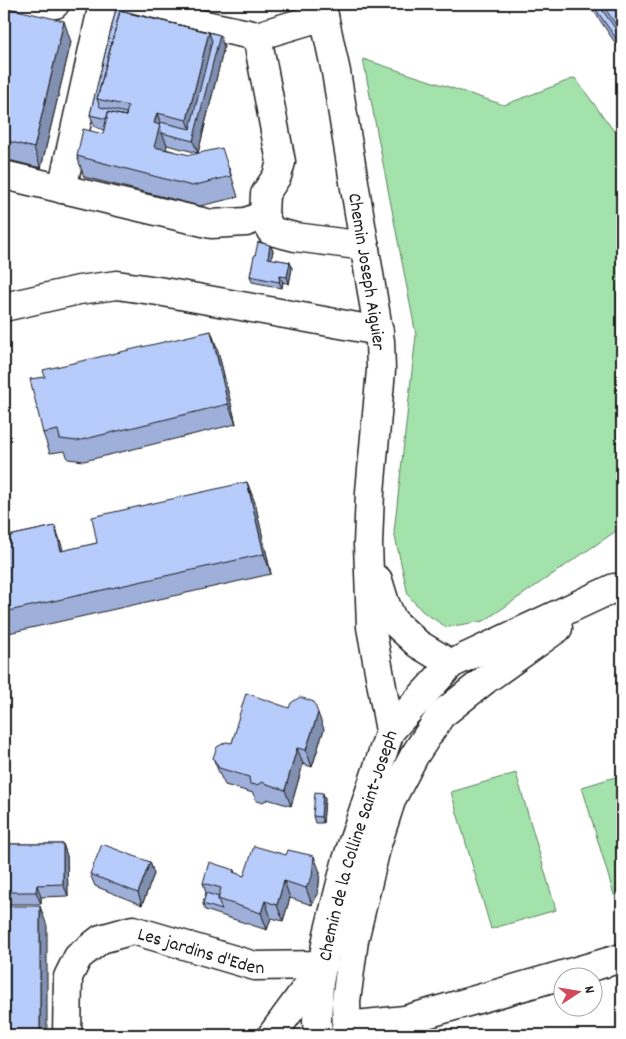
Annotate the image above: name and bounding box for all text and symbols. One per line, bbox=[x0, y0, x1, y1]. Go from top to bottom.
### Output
street label: Chemin Joseph Aiguier bbox=[339, 191, 390, 351]
street label: Chemin de la Colline Saint-Joseph bbox=[313, 727, 406, 963]
street label: Les jardins d'Eden bbox=[134, 922, 264, 983]
north arrow bbox=[554, 966, 604, 1016]
text: N bbox=[578, 984, 599, 995]

